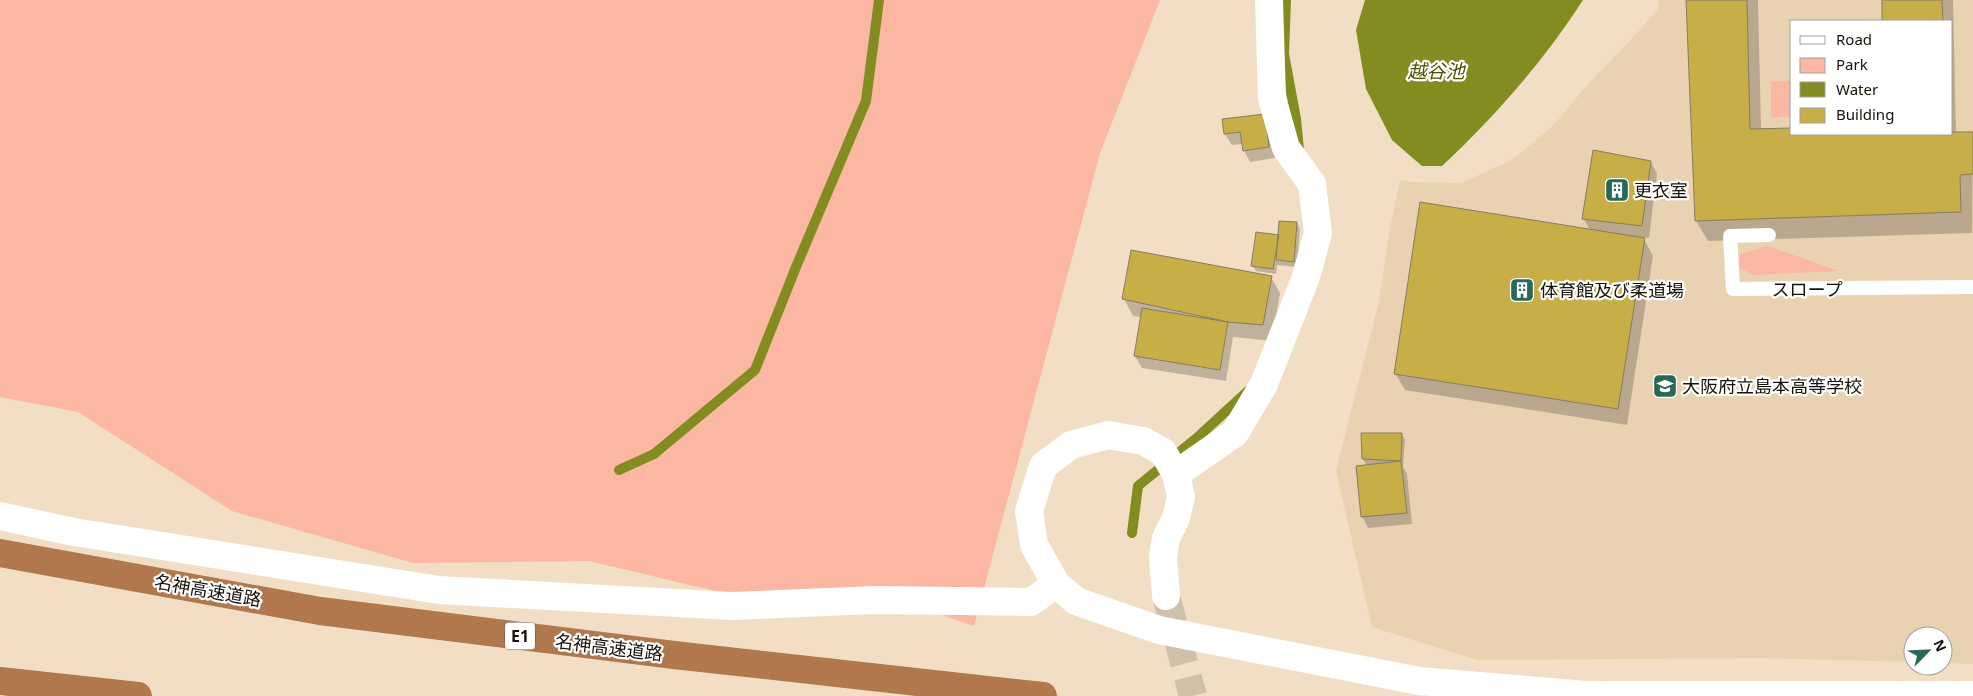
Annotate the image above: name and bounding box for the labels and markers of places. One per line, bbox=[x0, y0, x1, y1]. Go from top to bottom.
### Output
building icon: 更衣室 bbox=[1604, 177, 1630, 203]
place label: 更衣室 bbox=[1634, 178, 1688, 202]
building icon: 体育館及び柔道場 bbox=[1509, 277, 1535, 303]
place label: 体育館及び柔道場 bbox=[1540, 278, 1684, 302]
school or university icon: 大阪府立島本高等学校 bbox=[1652, 373, 1678, 399]
place label: 大阪府立島本高等学校 bbox=[1682, 374, 1862, 398]

